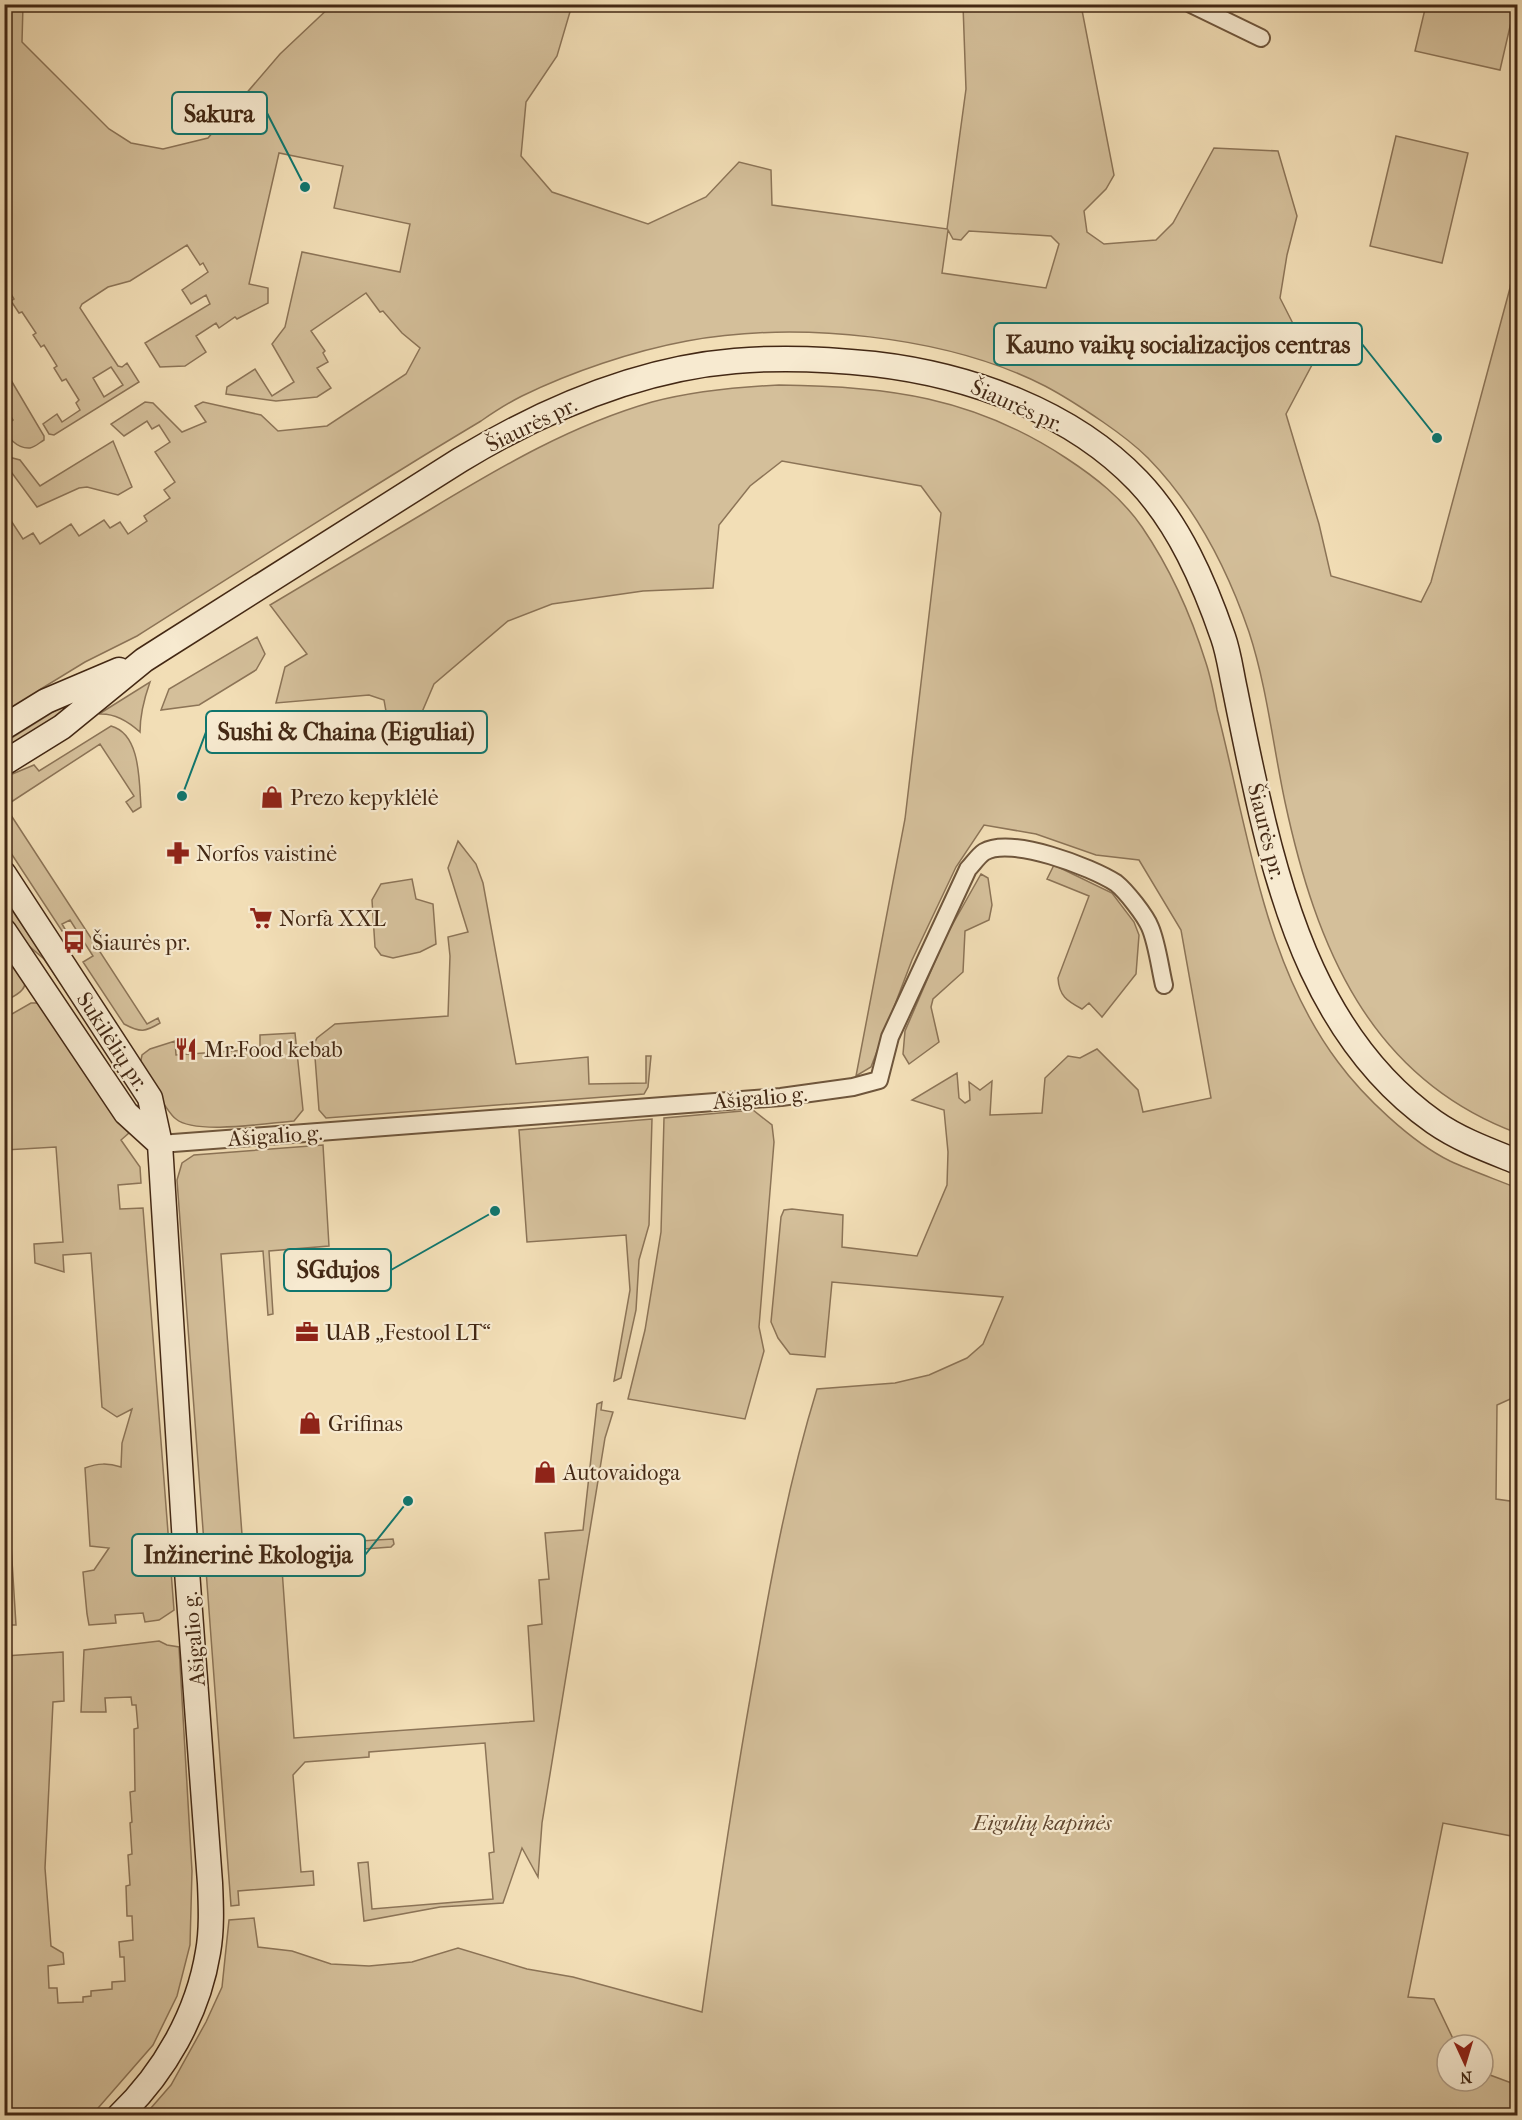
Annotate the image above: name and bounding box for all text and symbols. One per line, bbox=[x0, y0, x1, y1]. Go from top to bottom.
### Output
callout: Sakura bbox=[172, 92, 267, 134]
text: Sakura bbox=[184, 100, 255, 128]
callout: Kauno vaikų socializacijos centras bbox=[994, 323, 1362, 365]
text: Kauno vaikų socializacijos centras bbox=[1006, 331, 1350, 360]
street label: Šiaurės pr. bbox=[967, 373, 1067, 438]
street label: Šiaurės pr. bbox=[481, 391, 581, 458]
callout: Sushi & Chaina (Eiguliai) bbox=[206, 711, 487, 753]
text: Sushi & Chaina (Eiguliai) bbox=[217, 718, 475, 746]
street label: Šiaurės pr. bbox=[1242, 780, 1291, 882]
shop icon: Prezo kepyklėlė bbox=[259, 784, 285, 810]
place label: Prezo kepyklėlė bbox=[290, 785, 439, 811]
pharmacy icon: Norfos vaistinė bbox=[165, 840, 191, 866]
place label: Norfos vaistinė bbox=[196, 841, 337, 867]
supermarket icon: Norfa XXL bbox=[248, 905, 274, 931]
place label: Norfa XXL bbox=[279, 906, 387, 932]
bus stop icon: Šiaurės pr. bbox=[61, 929, 87, 955]
place label: Šiaurės pr. bbox=[92, 929, 190, 956]
street label: Sukilėlių pr. bbox=[71, 987, 154, 1096]
restaurant icon: Mr.Food kebab bbox=[173, 1036, 199, 1062]
place label: Mr.Food kebab bbox=[204, 1037, 343, 1063]
street label: Ašigalio g. bbox=[711, 1081, 809, 1115]
street label: Ašigalio g. bbox=[226, 1120, 323, 1152]
callout: SGdujos bbox=[284, 1249, 391, 1291]
text: SGdujos bbox=[296, 1256, 380, 1284]
office icon: UAB „Festool LT“ bbox=[294, 1319, 320, 1345]
place label: UAB „Festool LT“ bbox=[325, 1320, 491, 1346]
shop icon: Grifinas bbox=[297, 1410, 323, 1436]
place label: Grifinas bbox=[328, 1411, 403, 1437]
shop icon: Autovaidoga bbox=[532, 1459, 558, 1485]
place label: Autovaidoga bbox=[562, 1460, 681, 1486]
callout: Inžinerinė Ekologija bbox=[132, 1534, 365, 1576]
text: Inžinerinė Ekologija bbox=[143, 1541, 354, 1569]
street label: Ašigalio g. bbox=[177, 1590, 211, 1688]
park label: Eigulių kapinės bbox=[971, 1810, 1113, 1836]
north arrow bbox=[1435, 2033, 1495, 2093]
text: N bbox=[1458, 2068, 1473, 2087]

